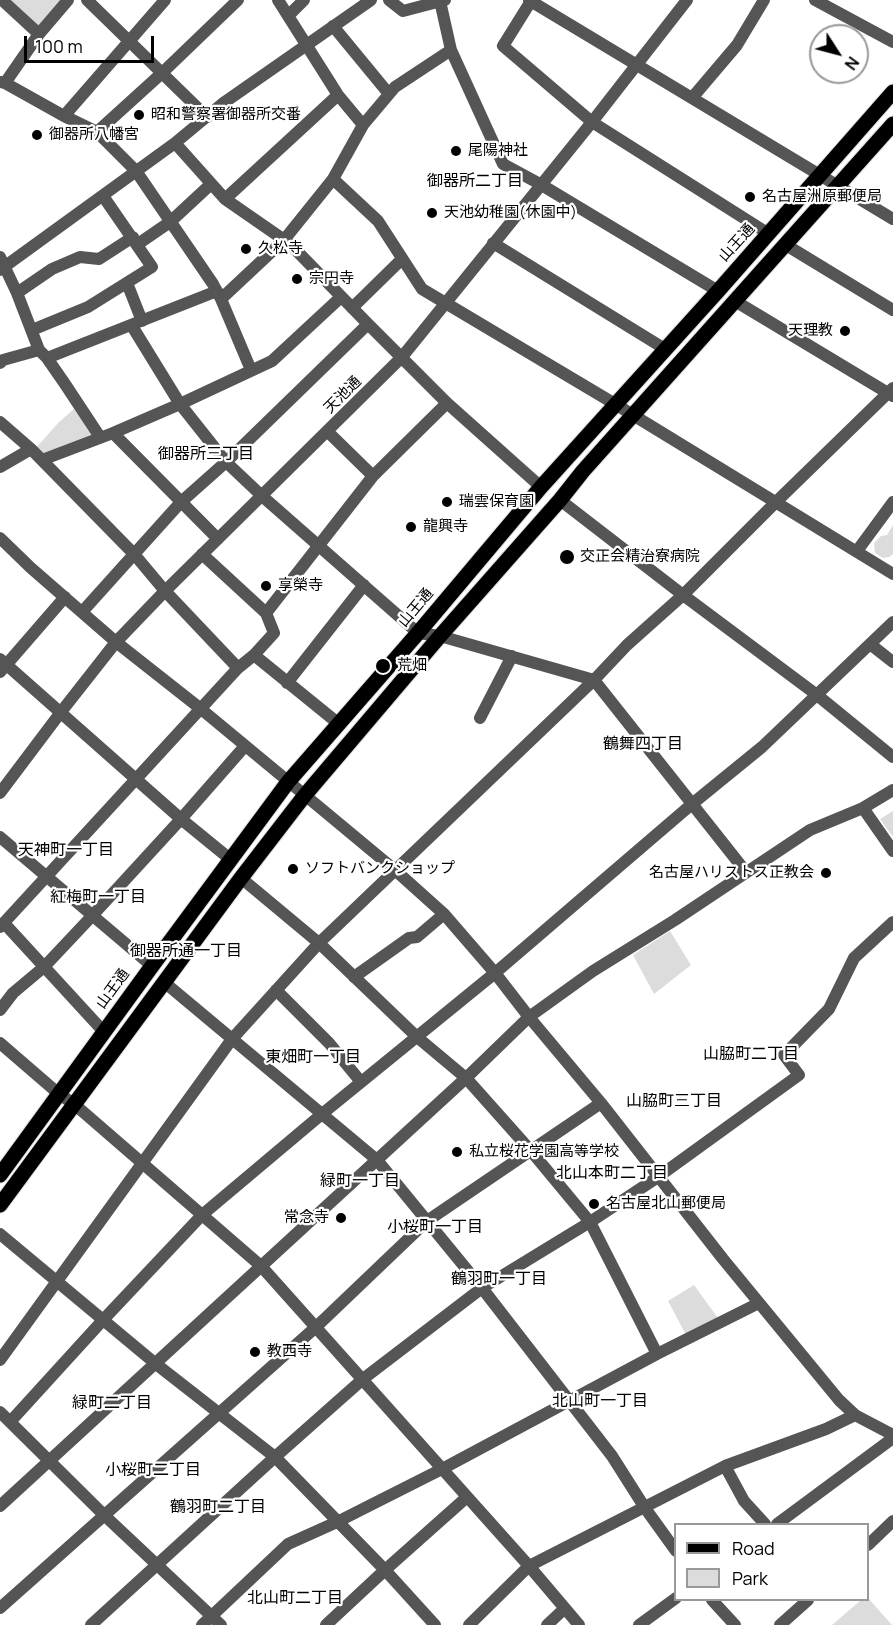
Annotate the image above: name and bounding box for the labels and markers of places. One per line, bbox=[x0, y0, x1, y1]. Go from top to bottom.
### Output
place label: 昭和警察署御器所交番 bbox=[151, 106, 301, 124]
marker: 昭和警察署御器所交番 bbox=[132, 108, 146, 122]
place label: 御器所八幡宮 bbox=[49, 126, 139, 144]
marker: 御器所八幡宮 bbox=[30, 128, 44, 142]
place label: 尾陽神社 bbox=[468, 142, 528, 160]
marker: 尾陽神社 bbox=[449, 144, 463, 158]
place label: 名古屋洲原郵便局 bbox=[762, 188, 882, 206]
marker: 名古屋洲原郵便局 bbox=[743, 190, 757, 204]
place label: 天池幼稚園(休園中) bbox=[444, 204, 577, 222]
marker: 天池幼稚園(休園中) bbox=[425, 206, 439, 220]
place label: 久松寺 bbox=[258, 240, 303, 258]
marker: 久松寺 bbox=[239, 242, 253, 256]
place label: 宗円寺 bbox=[309, 270, 354, 288]
marker: 宗円寺 bbox=[290, 272, 304, 286]
place label: 天理教 bbox=[788, 322, 833, 340]
marker: 天理教 bbox=[838, 324, 852, 338]
place label: 瑞雲保育園 bbox=[459, 493, 534, 511]
marker: 瑞雲保育園 bbox=[440, 495, 454, 509]
place label: 龍興寺 bbox=[423, 518, 468, 536]
marker: 龍興寺 bbox=[404, 520, 418, 534]
marker: 交正会精治寮病院 bbox=[558, 548, 576, 566]
place label: 交正会精治寮病院 bbox=[580, 548, 700, 566]
place label: 享榮寺 bbox=[278, 577, 323, 595]
marker: 享榮寺 bbox=[259, 579, 273, 593]
marker: 荒畑 bbox=[374, 657, 392, 675]
place label: 荒畑 bbox=[397, 657, 427, 675]
place label: ソフトバンクショップ bbox=[305, 860, 455, 878]
marker: ソフトバンクショップ bbox=[286, 862, 300, 876]
place label: 名古屋ハリストス正教会 bbox=[649, 864, 814, 882]
marker: 名古屋ハリストス正教会 bbox=[819, 866, 833, 880]
place label: 私立桜花学園高等学校 bbox=[469, 1143, 619, 1161]
marker: 私立桜花学園高等学校 bbox=[450, 1145, 464, 1159]
place label: 名古屋北山郵便局 bbox=[606, 1195, 726, 1213]
marker: 名古屋北山郵便局 bbox=[587, 1197, 601, 1211]
place label: 常念寺 bbox=[284, 1209, 329, 1227]
marker: 常念寺 bbox=[334, 1211, 348, 1225]
place label: 教西寺 bbox=[267, 1343, 312, 1361]
marker: 教西寺 bbox=[248, 1345, 262, 1359]

